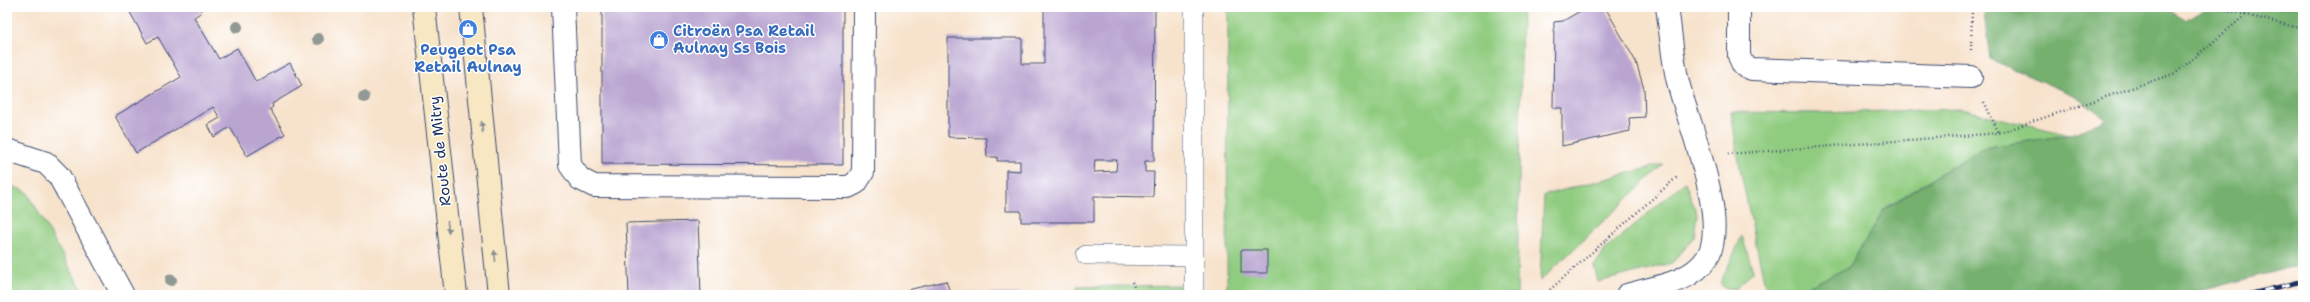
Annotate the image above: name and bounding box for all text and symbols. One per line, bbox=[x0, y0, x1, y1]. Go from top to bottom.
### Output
shop icon: Peugeot Psa Retail Aulnay bbox=[457, 18, 479, 40]
place label: Citroën Psa Retail Aulnay Ss Bois bbox=[673, 21, 815, 58]
shop icon: Citroën Psa Retail Aulnay Ss Bois bbox=[648, 29, 670, 51]
place label: Peugeot Psa Retail Aulnay bbox=[414, 40, 522, 77]
street label: Route de Mitry bbox=[424, 95, 456, 207]
one-way arrow bbox=[479, 121, 485, 133]
one-way arrow bbox=[445, 221, 451, 233]
one-way arrow bbox=[491, 250, 498, 262]

